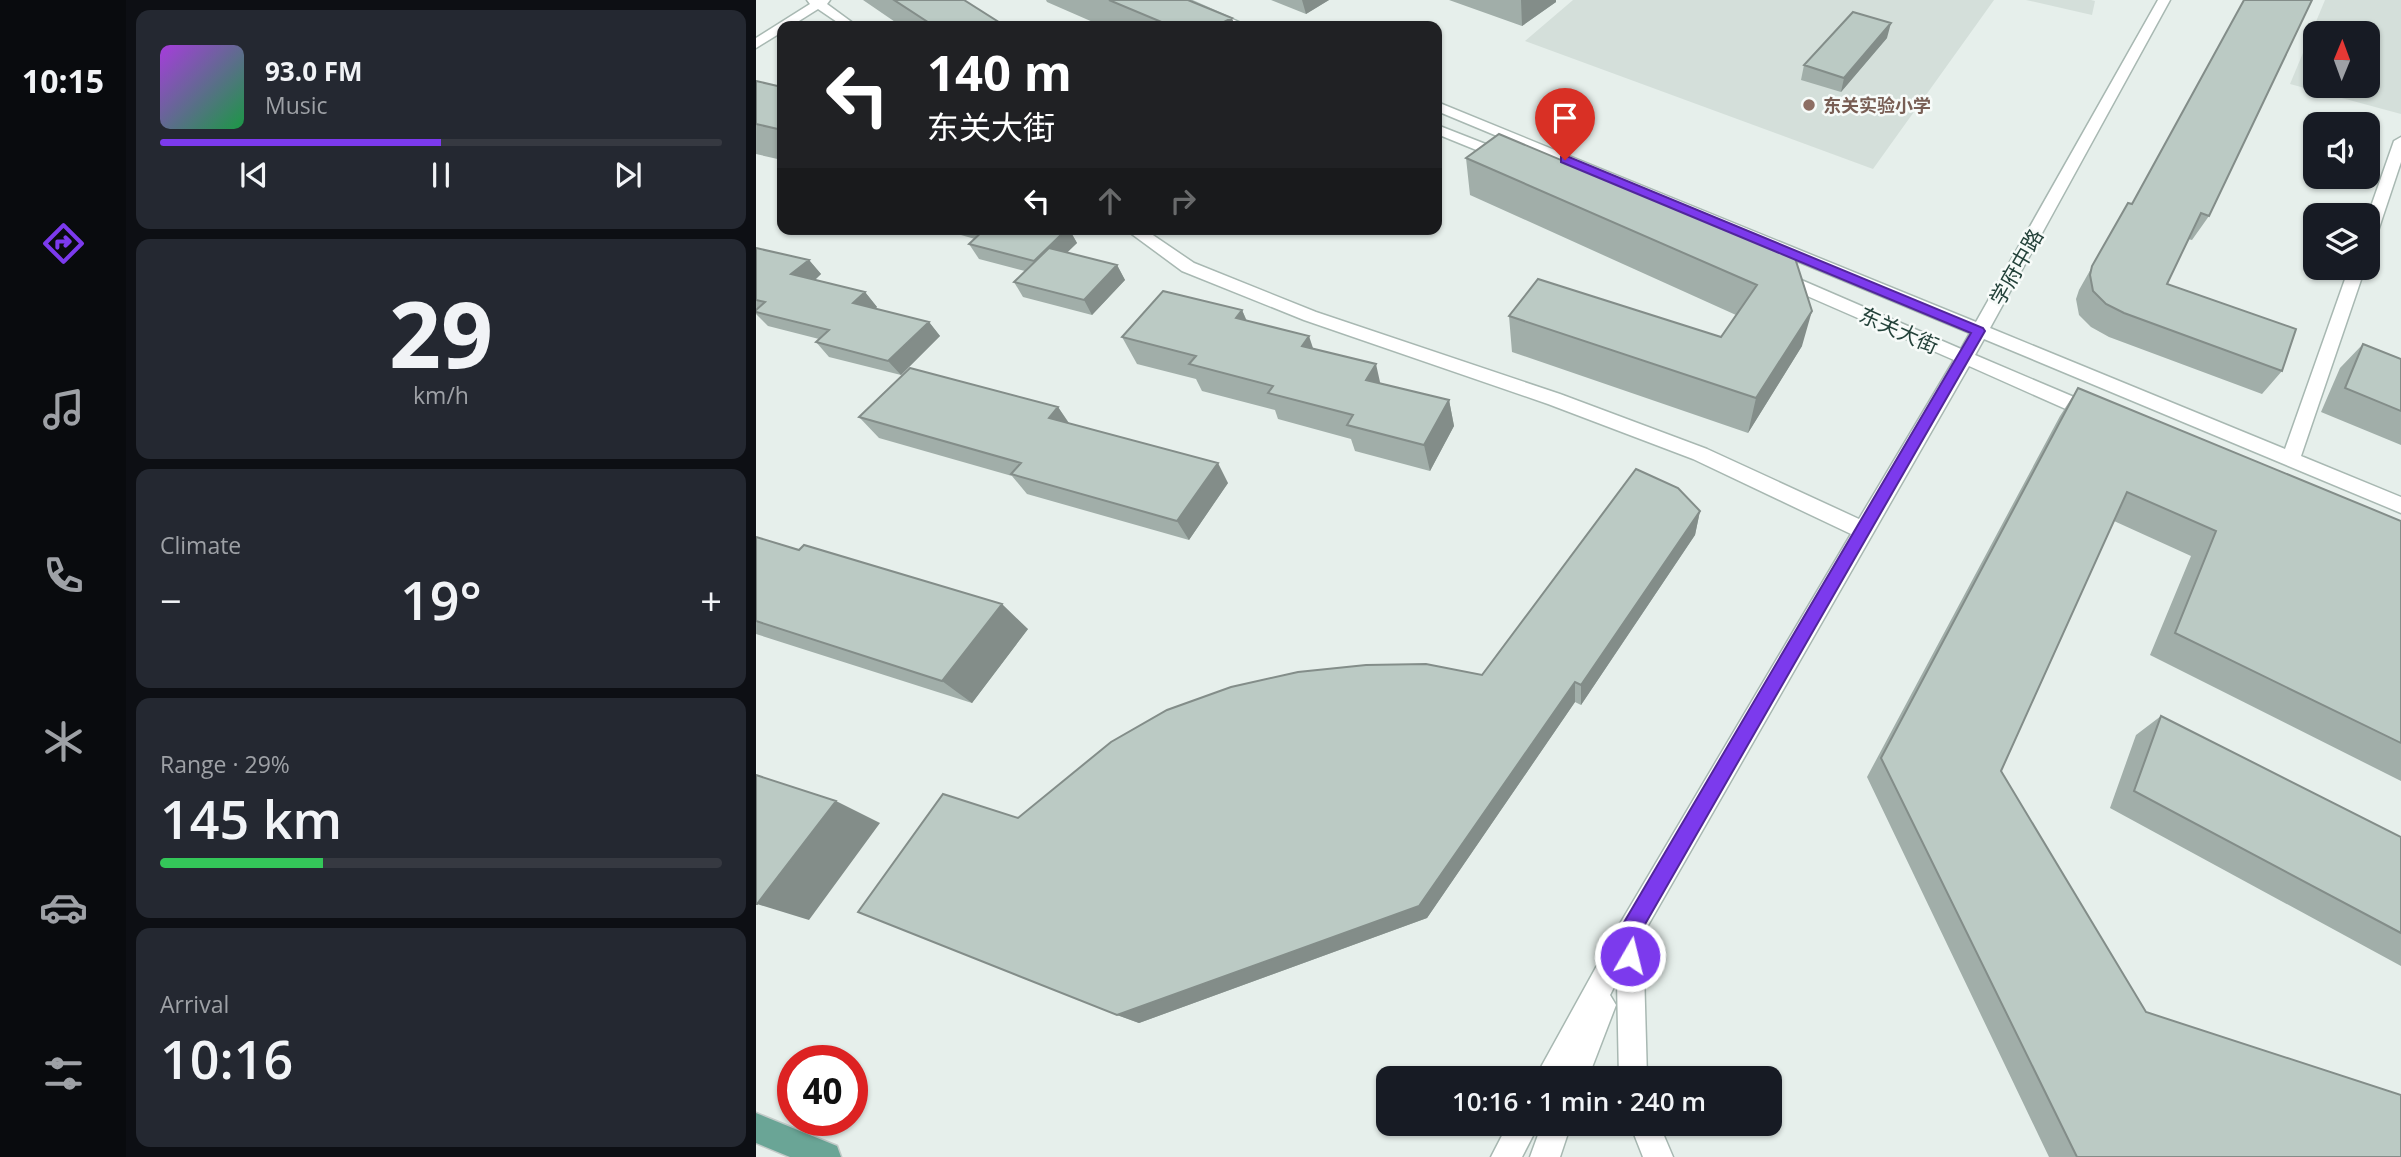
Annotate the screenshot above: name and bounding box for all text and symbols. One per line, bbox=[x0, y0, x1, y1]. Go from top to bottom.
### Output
north arrow bbox=[2303, 21, 2380, 98]
map controls bbox=[2303, 21, 2380, 280]
text: 140 m bbox=[927, 39, 1072, 105]
icon: left bbox=[812, 49, 903, 140]
text: 93.0 FM bbox=[265, 53, 363, 89]
text: 10:15 bbox=[22, 59, 104, 102]
pin bbox=[1535, 88, 1595, 160]
text: Music bbox=[265, 89, 328, 121]
place label: 东关实验小学 bbox=[1823, 93, 1931, 117]
marker: 东关实验小学 bbox=[1801, 97, 1817, 113]
icon: arrive bbox=[1546, 99, 1584, 137]
text: 东关大街 bbox=[927, 105, 1055, 148]
button: sound bbox=[2303, 112, 2380, 189]
icon: previous bbox=[235, 156, 273, 194]
icon: pause bbox=[422, 156, 460, 194]
icon: next bbox=[609, 156, 647, 194]
icon: left bbox=[1018, 182, 1056, 220]
icon: ahead bbox=[1091, 182, 1129, 220]
icon: right bbox=[1164, 182, 1202, 220]
button: layers bbox=[2303, 203, 2380, 280]
icon: directions bbox=[39, 219, 88, 268]
street label: 学府中路 bbox=[1983, 224, 2049, 310]
text: 29 bbox=[389, 271, 493, 395]
street label: 东关大街 bbox=[1855, 300, 1943, 360]
text: km/h bbox=[413, 379, 469, 411]
icon: music bbox=[39, 385, 88, 434]
text: Climate bbox=[160, 529, 241, 561]
icon: phone bbox=[39, 551, 88, 600]
text: 19° bbox=[400, 564, 482, 635]
text: − bbox=[160, 574, 182, 626]
text: + bbox=[700, 574, 722, 626]
icon: climate bbox=[39, 717, 88, 766]
text: Range · 29% bbox=[160, 748, 290, 780]
text: 145 km bbox=[160, 783, 342, 854]
icon: car bbox=[39, 883, 88, 932]
position arrow bbox=[1593, 919, 1667, 993]
text: Arrival bbox=[160, 988, 229, 1020]
text: 10:16 bbox=[160, 1023, 293, 1094]
speed limit sign: 40 bbox=[777, 1045, 868, 1136]
icon: filters bbox=[39, 1049, 88, 1098]
text: 10:16 · 1 min · 240 m bbox=[1452, 1083, 1706, 1119]

